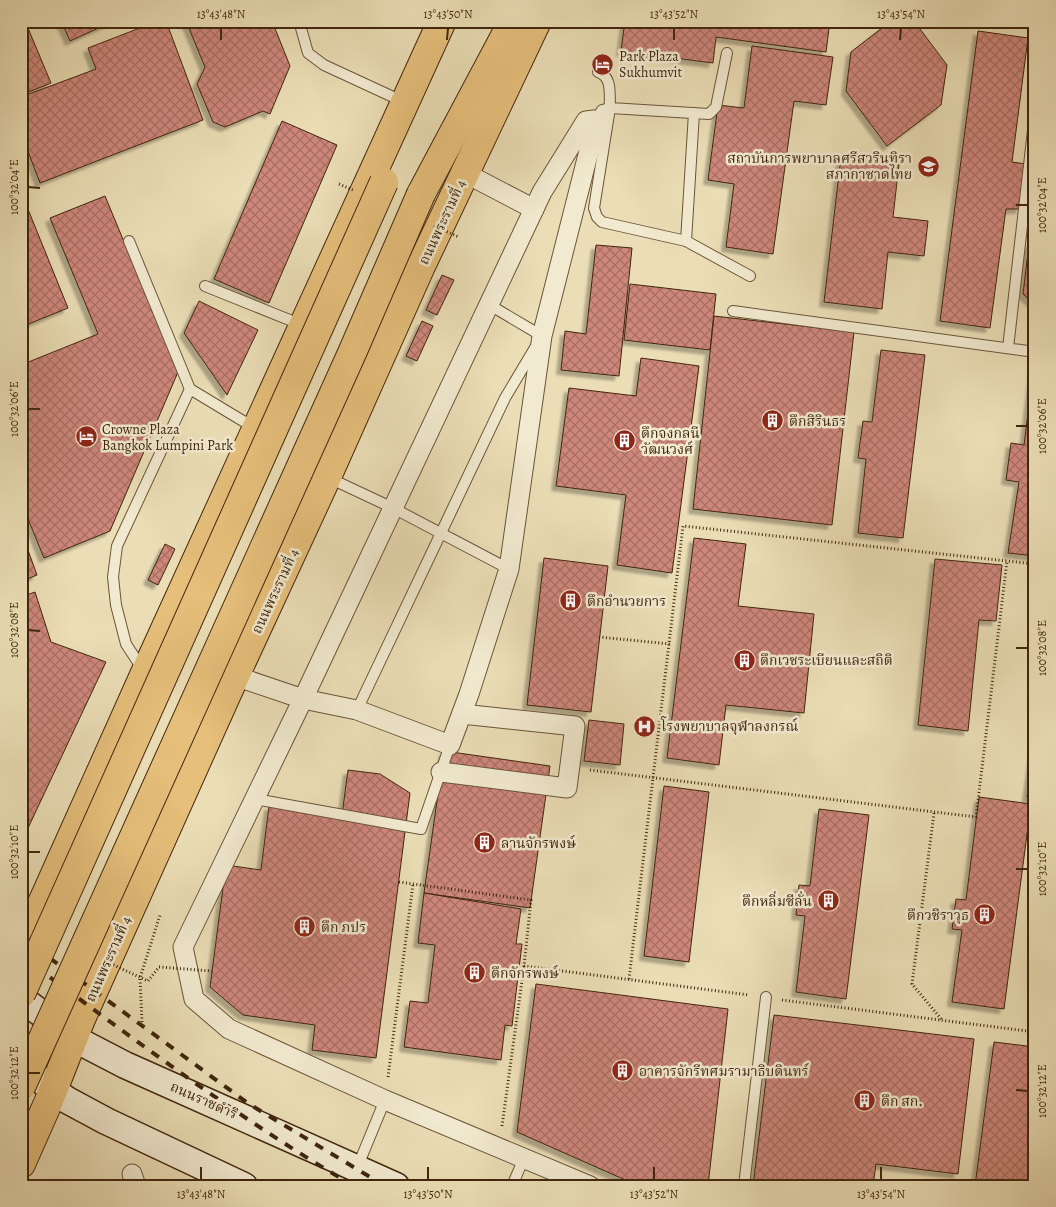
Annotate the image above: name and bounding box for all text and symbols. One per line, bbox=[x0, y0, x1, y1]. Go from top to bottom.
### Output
text: 13°43'48"N bbox=[197, 6, 246, 22]
text: 13°43'50"N bbox=[423, 6, 473, 22]
text: 13°43'52"N bbox=[650, 6, 699, 22]
text: 13°43'54"N bbox=[877, 6, 925, 22]
place label: Park Plaza Sukhumvit bbox=[619, 47, 683, 82]
hotel icon: Park Plaza Sukhumvit bbox=[591, 52, 615, 76]
place label: สถาบันการพยาบาลศรีสวรินทิรา สภากาชาดไทย bbox=[727, 149, 912, 184]
school or university icon: สถาบันการพยาบาลศรีสวรินทิรา สภากาชาดไทย bbox=[916, 154, 940, 178]
text: 100°32'04"E bbox=[6, 159, 22, 215]
street label: ถนนพระรามที่ 4 bbox=[413, 176, 471, 268]
text: 100°32'04"E bbox=[1034, 177, 1050, 233]
text: 100°32'06"E bbox=[6, 381, 22, 437]
text: 100°32'06"E bbox=[1034, 398, 1050, 454]
building icon: ตึกสิรินธร bbox=[761, 409, 785, 433]
place label: ตึกสิรินธร bbox=[789, 412, 846, 431]
place label: Crowne Plaza Bangkok Lumpini Park bbox=[102, 420, 233, 455]
place label: ตึกจงกลนี วัฒนวงศ์ bbox=[641, 424, 700, 459]
hotel icon: Crowne Plaza Bangkok Lumpini Park bbox=[74, 425, 98, 449]
building icon: ตึกจงกลนี วัฒนวงศ์ bbox=[613, 429, 637, 453]
street label: ถนนพระรามที่ 4 bbox=[246, 545, 304, 637]
building icon: ตึกอำนวยการ bbox=[559, 589, 583, 613]
place label: ตึกอำนวยการ bbox=[587, 592, 666, 611]
text: 100°32'08"E bbox=[6, 602, 22, 658]
text: 100°32'08"E bbox=[1034, 620, 1050, 676]
building icon: ตึกเวชระเบียนและสถิติ bbox=[732, 648, 756, 672]
place label: ตึกเวชระเบียนและสถิติ bbox=[760, 651, 893, 670]
hospital icon: โรงพยาบาลจุฬาลงกรณ์ bbox=[633, 714, 657, 738]
place label: โรงพยาบาลจุฬาลงกรณ์ bbox=[660, 716, 799, 736]
text: 100°32'10"E bbox=[6, 825, 22, 879]
building icon: ลานจักรพงษ์ bbox=[473, 831, 497, 855]
place label: ลานจักรพงษ์ bbox=[501, 834, 576, 853]
text: 100°32'10"E bbox=[1034, 842, 1050, 896]
building icon: ตึกหลิ่มซีลั่น bbox=[816, 889, 840, 913]
place label: ตึกหลิ่มซีลั่น bbox=[742, 891, 812, 911]
building icon: ตึกวชิราวุธ bbox=[973, 903, 997, 927]
place label: ตึกวชิราวุธ bbox=[907, 906, 969, 925]
street label: ถนนพระรามที่ 4 bbox=[80, 913, 136, 1005]
building icon: ตึก ภปร bbox=[293, 915, 317, 939]
place label: ตึก ภปร bbox=[321, 918, 366, 937]
building icon: ตึกจักรพงษ์ bbox=[463, 961, 487, 985]
place label: ตึกจักรพงษ์ bbox=[491, 964, 559, 983]
text: 100°32'12"E bbox=[6, 1046, 22, 1100]
building icon: อาคารจักรีทศมรามาธิบดินทร์ bbox=[611, 1059, 635, 1083]
place label: อาคารจักรีทศมรามาธิบดินทร์ bbox=[639, 1062, 809, 1081]
text: 100°32'12"E bbox=[1034, 1064, 1050, 1118]
street label: ถนนราชดำริ bbox=[167, 1077, 240, 1124]
building icon: ตึก สก. bbox=[853, 1089, 877, 1113]
place label: ตึก สก. bbox=[881, 1092, 923, 1111]
text: 13°43'48"N bbox=[177, 1186, 226, 1202]
text: 13°43'50"N bbox=[403, 1186, 453, 1202]
text: 13°43'52"N bbox=[630, 1186, 679, 1202]
text: 13°43'54"N bbox=[857, 1186, 905, 1202]

